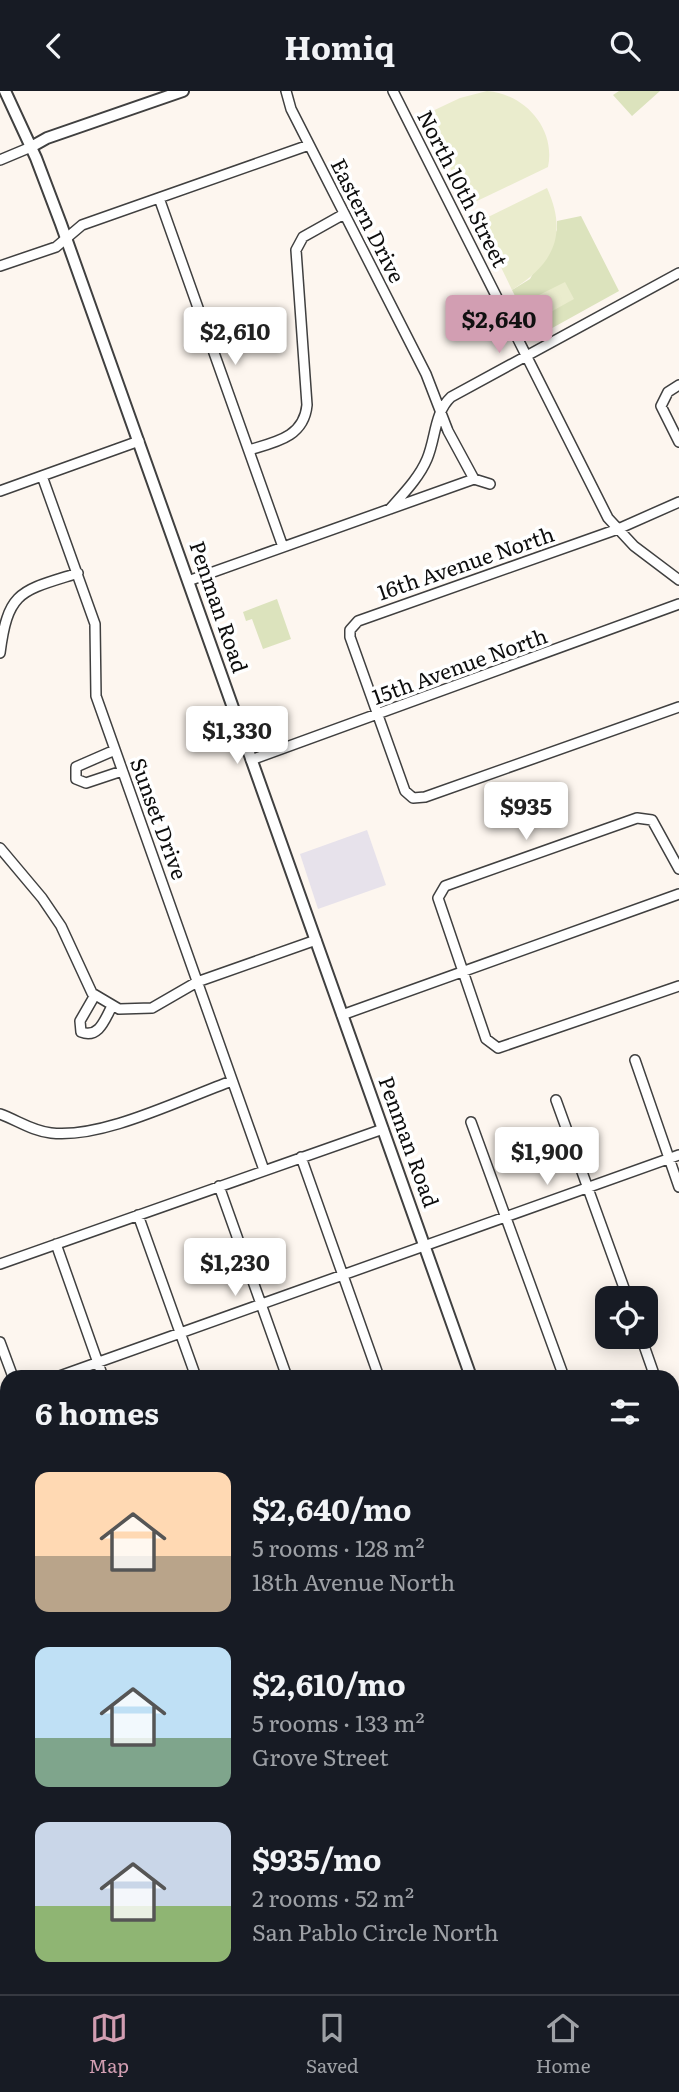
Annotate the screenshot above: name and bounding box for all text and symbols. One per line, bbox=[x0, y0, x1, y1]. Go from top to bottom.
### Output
text: Homiq bbox=[284, 22, 395, 70]
icon: back bbox=[35, 27, 73, 65]
icon: search bbox=[606, 27, 644, 65]
street label: North 10th Street bbox=[411, 104, 517, 272]
street label: Eastern Drive bbox=[325, 152, 414, 288]
pin: $2,640 bbox=[442, 295, 556, 355]
text: $2,640 bbox=[461, 301, 537, 335]
pin: $2,610 bbox=[178, 307, 292, 367]
text: $2,610 bbox=[200, 313, 270, 347]
street label: 16th Avenue North bbox=[373, 517, 558, 606]
street label: Penman Road bbox=[183, 536, 257, 676]
street label: 15th Avenue North bbox=[367, 618, 551, 711]
pin: $1,330 bbox=[180, 707, 294, 766]
text: $1,330 bbox=[202, 712, 272, 746]
street label: Sunset Drive bbox=[124, 753, 197, 883]
pin: $935 bbox=[485, 783, 567, 842]
text: $935 bbox=[500, 788, 552, 822]
street label: Penman Road bbox=[372, 1071, 448, 1211]
pin: $1,900 bbox=[490, 1127, 604, 1187]
text: $1,900 bbox=[511, 1133, 583, 1167]
pin: $1,230 bbox=[178, 1239, 292, 1298]
text: $1,230 bbox=[200, 1244, 270, 1278]
map controls bbox=[595, 1286, 658, 1349]
button: locate bbox=[595, 1286, 658, 1349]
text: 6 homes bbox=[35, 1390, 159, 1434]
icon: filters bbox=[606, 1393, 644, 1431]
text: $2,640/mo bbox=[252, 1486, 412, 1530]
icon: home bbox=[91, 1500, 175, 1584]
text: 5 rooms · 128 m² bbox=[252, 1530, 425, 1564]
text: 18th Avenue North bbox=[252, 1564, 455, 1598]
text: $2,610/mo bbox=[252, 1661, 406, 1705]
icon: home bbox=[91, 1675, 175, 1759]
text: 5 rooms · 133 m² bbox=[252, 1705, 425, 1739]
text: Grove Street bbox=[252, 1739, 388, 1773]
text: $935/mo bbox=[252, 1836, 381, 1880]
icon: home bbox=[91, 1850, 175, 1934]
text: 2 rooms · 52 m² bbox=[252, 1880, 414, 1914]
text: San Pablo Circle North bbox=[252, 1914, 499, 1948]
tab: Map bbox=[88, 2009, 129, 2079]
tab: Saved bbox=[306, 2009, 359, 2079]
tab: Home bbox=[536, 2009, 591, 2079]

